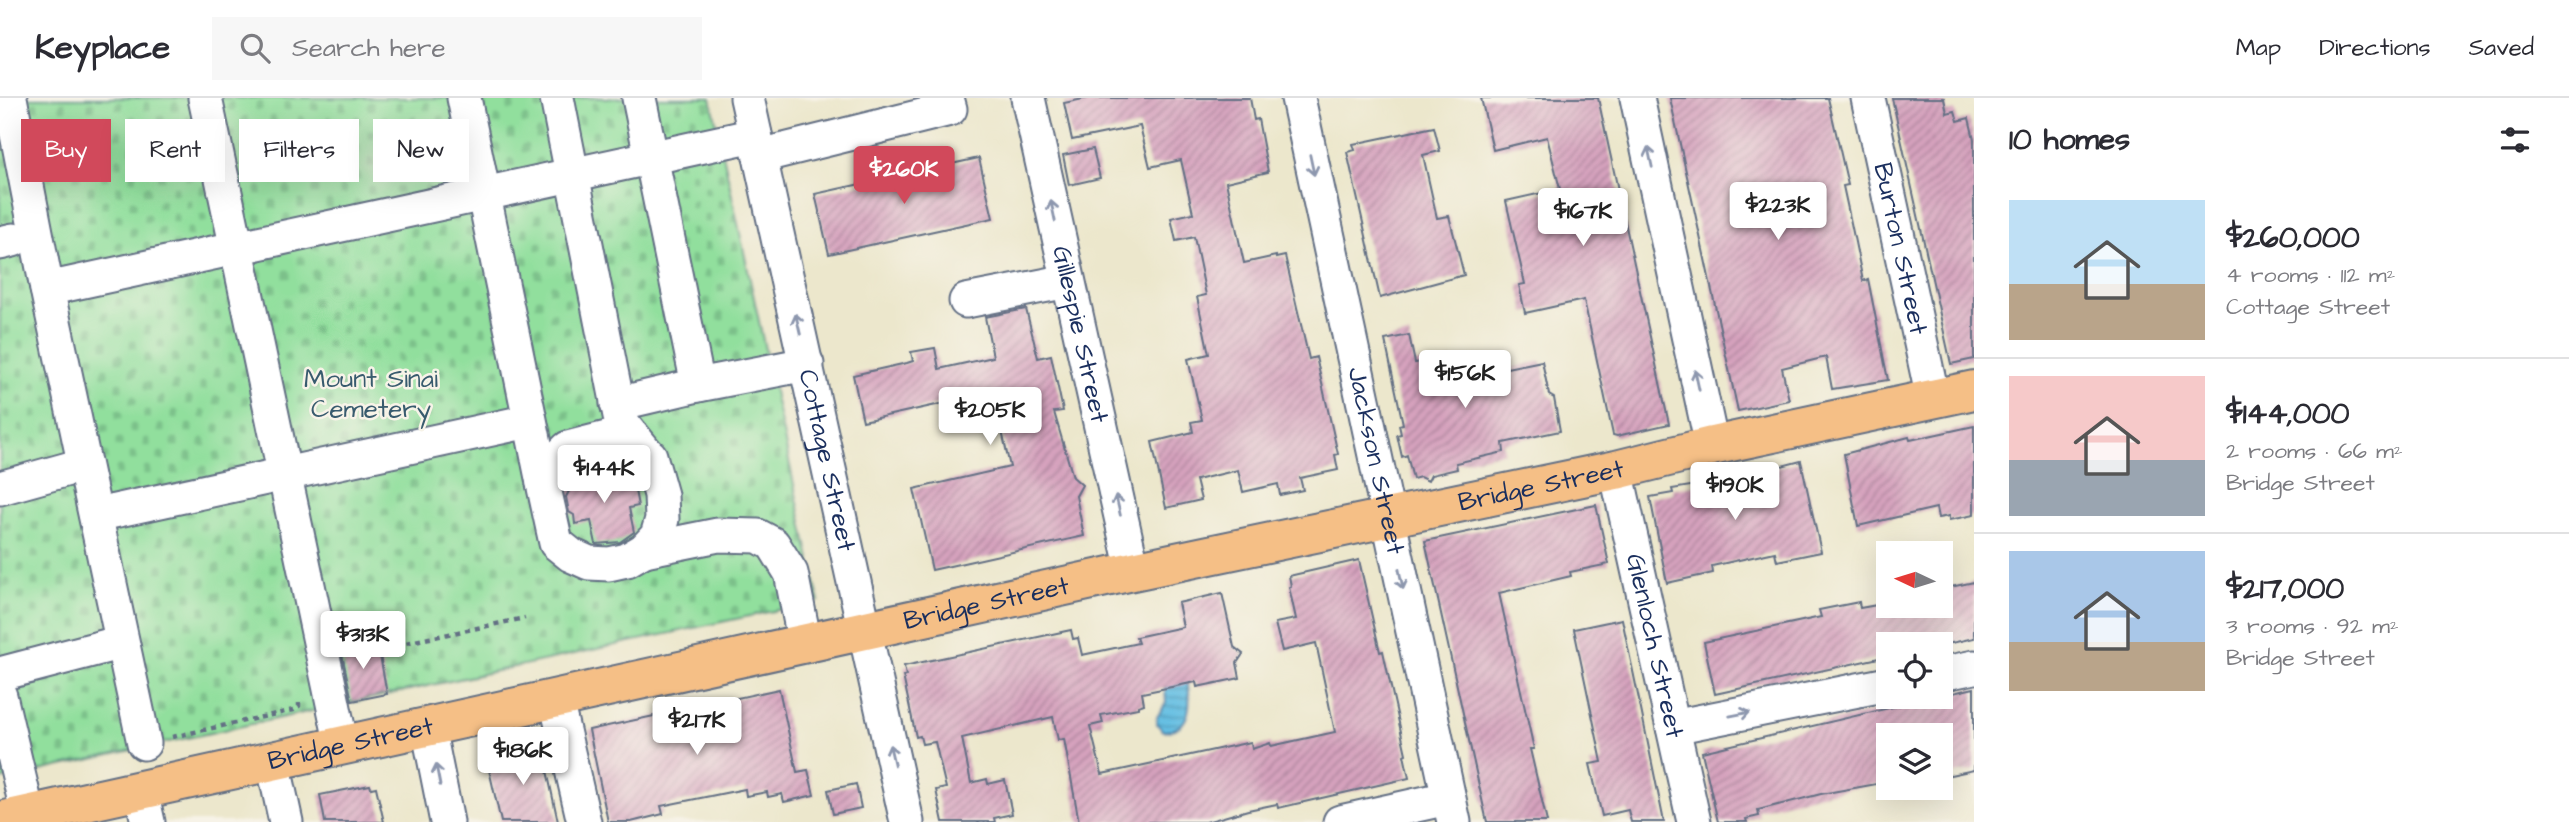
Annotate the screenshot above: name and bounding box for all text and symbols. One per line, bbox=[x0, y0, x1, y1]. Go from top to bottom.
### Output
search box bbox=[212, 17, 702, 80]
text: Keyplace bbox=[35, 25, 170, 71]
icon: search bbox=[236, 29, 274, 67]
text: Search here bbox=[292, 30, 445, 66]
text: Map bbox=[2236, 31, 2281, 65]
text: Directions bbox=[2319, 31, 2431, 65]
text: Saved bbox=[2469, 31, 2534, 65]
chip: Buy bbox=[21, 119, 111, 182]
chip: Rent bbox=[125, 119, 225, 182]
chip: Filters bbox=[239, 119, 359, 182]
chip: New bbox=[373, 119, 469, 182]
text: 10 homes bbox=[2009, 119, 2130, 161]
icon: filters bbox=[2496, 121, 2534, 159]
pin: $260K bbox=[855, 146, 953, 206]
one-way arrow bbox=[1642, 146, 1656, 169]
text: $260K bbox=[870, 153, 938, 185]
one-way arrow bbox=[1306, 153, 1319, 176]
street label: Burton Street bbox=[1864, 159, 1937, 338]
pin: $223K bbox=[1729, 183, 1827, 242]
pin: $167K bbox=[1534, 188, 1632, 248]
text: $223K bbox=[1746, 189, 1810, 221]
text: $167K bbox=[1554, 195, 1612, 227]
one-way arrow bbox=[1045, 200, 1059, 223]
text: $260,000 bbox=[2226, 217, 2360, 259]
icon: home bbox=[2065, 228, 2149, 312]
street label: Gillespie Street bbox=[1043, 242, 1118, 427]
text: 4 rooms · 112 m² bbox=[2226, 259, 2395, 291]
text: Cottage Street bbox=[2226, 291, 2390, 323]
one-way arrow bbox=[791, 313, 804, 336]
pin: $156K bbox=[1416, 350, 1514, 410]
text: $156K bbox=[1435, 357, 1495, 389]
park label: Mount Sinai Cemetery bbox=[304, 361, 438, 429]
street label: Jackson Street bbox=[1338, 364, 1414, 558]
street label: Cottage Street bbox=[789, 366, 865, 555]
one-way arrow bbox=[1690, 369, 1703, 391]
pin: $205K bbox=[941, 388, 1039, 447]
text: $144,000 bbox=[2226, 393, 2350, 435]
text: $205K bbox=[955, 394, 1025, 426]
icon: home bbox=[2065, 404, 2149, 488]
text: 2 rooms · 66 m² bbox=[2226, 435, 2403, 467]
pin: $144K bbox=[555, 446, 653, 505]
street label: Bridge Street bbox=[1455, 451, 1628, 521]
text: $144K bbox=[574, 452, 634, 484]
pin: $190K bbox=[1686, 462, 1784, 522]
text: Bridge Street bbox=[2226, 467, 2375, 499]
text: $190K bbox=[1706, 469, 1764, 501]
one-way arrow bbox=[1111, 494, 1124, 517]
north arrow bbox=[1876, 541, 1953, 618]
map controls bbox=[1876, 541, 1953, 800]
street label: Glenloch Street bbox=[1617, 550, 1693, 742]
one-way arrow bbox=[1395, 567, 1409, 590]
street label: Bridge Street bbox=[900, 568, 1073, 639]
text: $217,000 bbox=[2226, 568, 2344, 610]
icon: home bbox=[2065, 579, 2149, 663]
text: 3 rooms · 92 m² bbox=[2226, 610, 2399, 642]
pin: $313K bbox=[314, 612, 412, 671]
text: $313K bbox=[336, 618, 390, 650]
button: locate bbox=[1876, 632, 1953, 709]
text: Bridge Street bbox=[2226, 642, 2375, 674]
pin: $217K bbox=[648, 698, 746, 757]
text: $217K bbox=[669, 704, 725, 736]
one-way arrow bbox=[1728, 706, 1751, 720]
street label: Bridge Street bbox=[265, 708, 437, 779]
button: layers bbox=[1876, 723, 1953, 800]
pin: $186K bbox=[474, 728, 572, 787]
text: $186K bbox=[493, 734, 553, 766]
one-way arrow bbox=[885, 744, 898, 767]
one-way arrow bbox=[430, 764, 444, 787]

